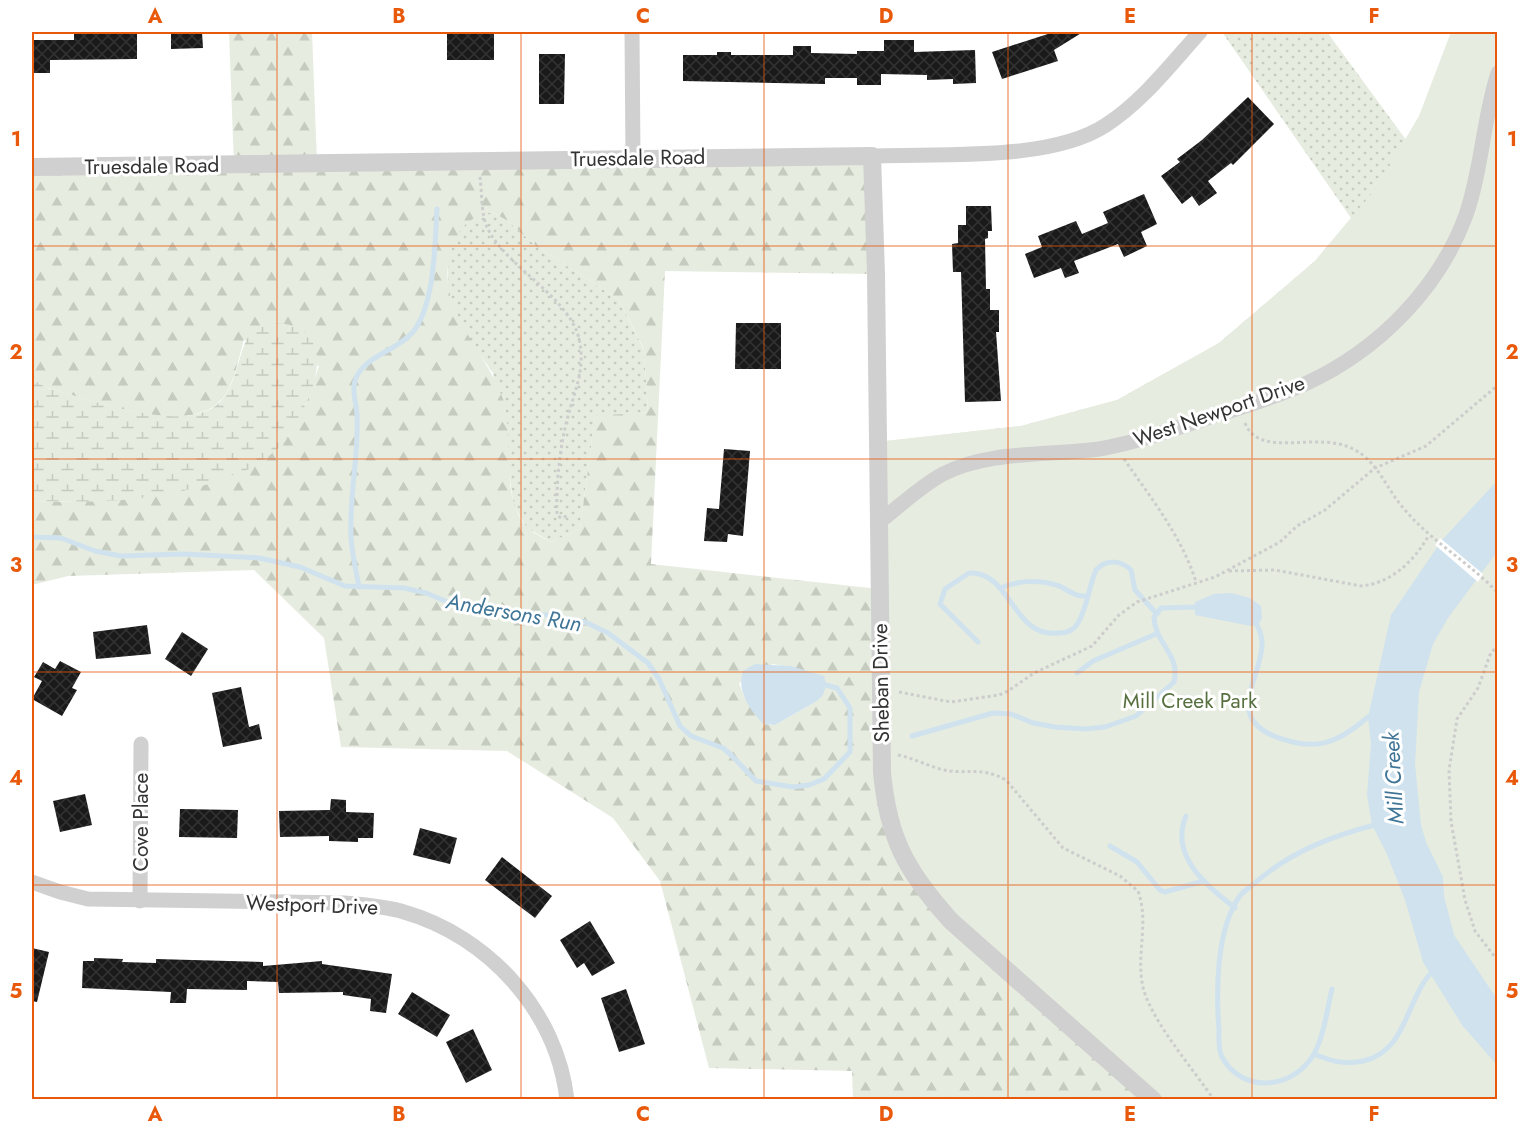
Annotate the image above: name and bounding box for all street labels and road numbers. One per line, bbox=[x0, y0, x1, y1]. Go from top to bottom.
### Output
street label: Truesdale Road bbox=[570, 142, 706, 174]
street label: Truesdale Road bbox=[84, 150, 220, 182]
street label: West Newport Drive bbox=[1129, 368, 1309, 454]
street label: Sheban Drive bbox=[865, 623, 897, 743]
street label: Cove Place bbox=[126, 772, 156, 871]
street label: Westport Drive bbox=[245, 888, 379, 922]

